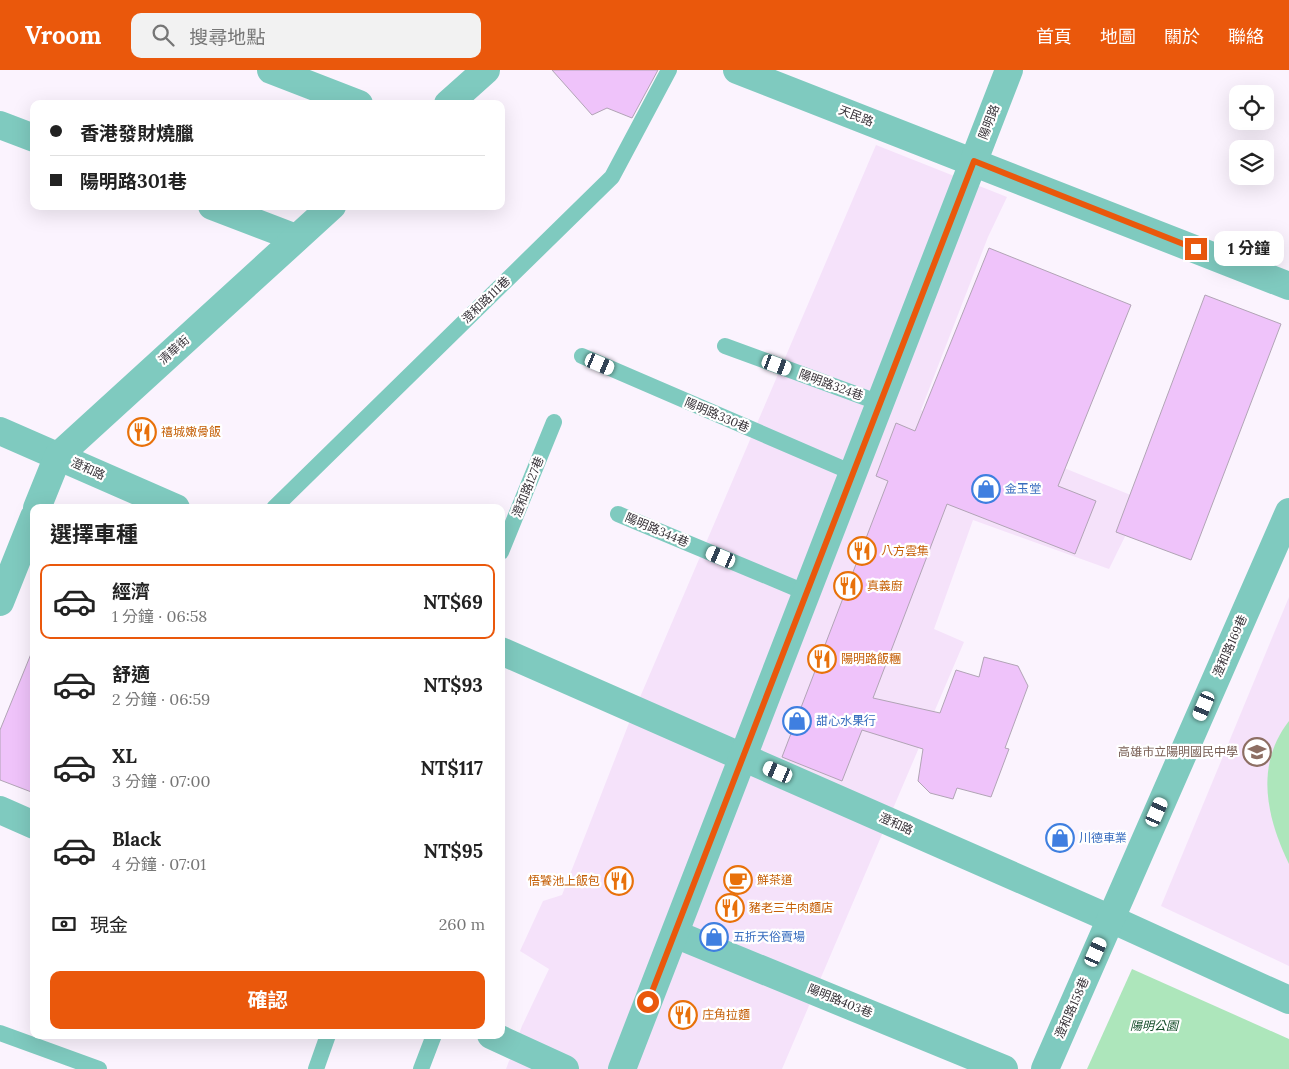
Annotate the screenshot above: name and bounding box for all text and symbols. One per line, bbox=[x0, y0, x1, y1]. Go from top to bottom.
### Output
search box bbox=[131, 13, 481, 58]
text: Vroom bbox=[25, 20, 101, 51]
icon: search bbox=[149, 21, 177, 49]
text: 搜尋地點 bbox=[189, 25, 265, 49]
text: 首頁 bbox=[1036, 25, 1072, 48]
text: 地圖 bbox=[1100, 25, 1136, 48]
text: 關於 bbox=[1164, 25, 1200, 48]
text: 聯絡 bbox=[1228, 25, 1264, 48]
map controls bbox=[1229, 85, 1274, 185]
button: locate bbox=[1229, 85, 1274, 130]
street label: 天民路 bbox=[837, 102, 876, 129]
street label: 陽明路 bbox=[975, 102, 1002, 141]
text: 香港發財燒臘 bbox=[80, 121, 194, 145]
button: layers bbox=[1229, 140, 1274, 185]
text: 陽明路301巷 bbox=[80, 169, 186, 193]
callout: 1 分鐘 bbox=[1214, 232, 1284, 266]
route end bbox=[1185, 238, 1207, 260]
text: 1 分鐘 bbox=[1228, 238, 1270, 258]
street label: 澄和路111巷 bbox=[458, 273, 513, 326]
street label: 清華街 bbox=[155, 332, 192, 367]
car bbox=[583, 351, 616, 377]
car bbox=[760, 353, 793, 377]
street label: 陽明路324巷 bbox=[797, 366, 865, 403]
street label: 陽明路330巷 bbox=[683, 394, 752, 435]
restaurant icon: 禧城嫩骨飯 bbox=[127, 417, 157, 447]
place label: 禧城嫩骨飯 bbox=[161, 424, 221, 439]
street label: 澄和路 bbox=[69, 454, 108, 483]
street label: 澄和路127巷 bbox=[509, 454, 547, 519]
shop icon: 金玉堂 bbox=[971, 474, 1001, 504]
place label: 金玉堂 bbox=[1005, 481, 1041, 496]
street label: 陽明路344巷 bbox=[623, 509, 691, 550]
text: 選擇車種 bbox=[50, 520, 138, 548]
restaurant icon: 八方雲集 bbox=[847, 536, 877, 566]
place label: 八方雲集 bbox=[881, 543, 929, 558]
car bbox=[704, 544, 737, 570]
restaurant icon: 真義廚 bbox=[833, 571, 863, 601]
place label: 真義廚 bbox=[867, 578, 903, 593]
icon: car bbox=[52, 579, 97, 624]
text: 經濟 bbox=[112, 579, 150, 603]
text: NT$69 bbox=[423, 590, 483, 614]
text: 1 分鐘 · 06:58 bbox=[112, 606, 207, 626]
street label: 澄和路169巷 bbox=[1209, 612, 1250, 679]
restaurant icon: 陽明路飯糰 bbox=[807, 644, 837, 674]
place label: 陽明路飯糰 bbox=[841, 651, 901, 666]
icon: car bbox=[52, 662, 97, 707]
text: 舒適 bbox=[112, 662, 150, 686]
text: NT$93 bbox=[423, 673, 483, 697]
text: 2 分鐘 · 06:59 bbox=[112, 689, 210, 709]
car bbox=[1191, 689, 1216, 723]
shop icon: 甜心水果行 bbox=[782, 706, 812, 736]
place label: 甜心水果行 bbox=[816, 713, 876, 728]
school or university icon: 高雄市立陽明國民中學 bbox=[1242, 737, 1272, 767]
text: XL bbox=[112, 744, 137, 768]
place label: 高雄市立陽明國民中學 bbox=[1118, 744, 1238, 759]
icon: car bbox=[52, 745, 97, 790]
text: NT$117 bbox=[420, 756, 483, 780]
car bbox=[761, 759, 794, 785]
text: 3 分鐘 · 07:00 bbox=[112, 771, 210, 791]
car bbox=[1144, 795, 1169, 829]
street label: 澄和路 bbox=[877, 809, 916, 838]
shop icon: 川德車業 bbox=[1045, 823, 1075, 853]
text: Black bbox=[112, 827, 161, 851]
icon: car bbox=[52, 828, 97, 873]
place label: 川德車業 bbox=[1079, 830, 1127, 845]
text: NT$95 bbox=[424, 839, 483, 863]
text: 4 分鐘 · 07:01 bbox=[112, 854, 206, 874]
cafe icon: 鮮茶道 bbox=[723, 865, 753, 895]
restaurant icon: 悟饕池上飯包 bbox=[604, 866, 634, 896]
place label: 鮮茶道 bbox=[757, 872, 793, 887]
place label: 悟饕池上飯包 bbox=[528, 873, 600, 888]
restaurant icon: 豬老三牛肉麵店 bbox=[715, 893, 745, 923]
place label: 豬老三牛肉麵店 bbox=[749, 900, 833, 915]
icon: cash bbox=[50, 910, 78, 938]
text: 現金 bbox=[90, 913, 128, 937]
text: 260 m bbox=[439, 914, 485, 934]
shop icon: 五折天俗賣場 bbox=[699, 922, 729, 952]
place label: 五折天俗賣場 bbox=[733, 929, 805, 944]
car bbox=[1083, 935, 1108, 969]
button: 確認 bbox=[50, 971, 485, 1029]
street label: 澄和路158巷 bbox=[1051, 975, 1092, 1041]
street label: 陽明路403巷 bbox=[806, 981, 875, 1020]
route start bbox=[637, 991, 659, 1013]
restaurant icon: 庄角拉麵 bbox=[668, 1000, 698, 1030]
place label: 庄角拉麵 bbox=[702, 1007, 750, 1022]
park label: 陽明公園 bbox=[1130, 1018, 1180, 1033]

